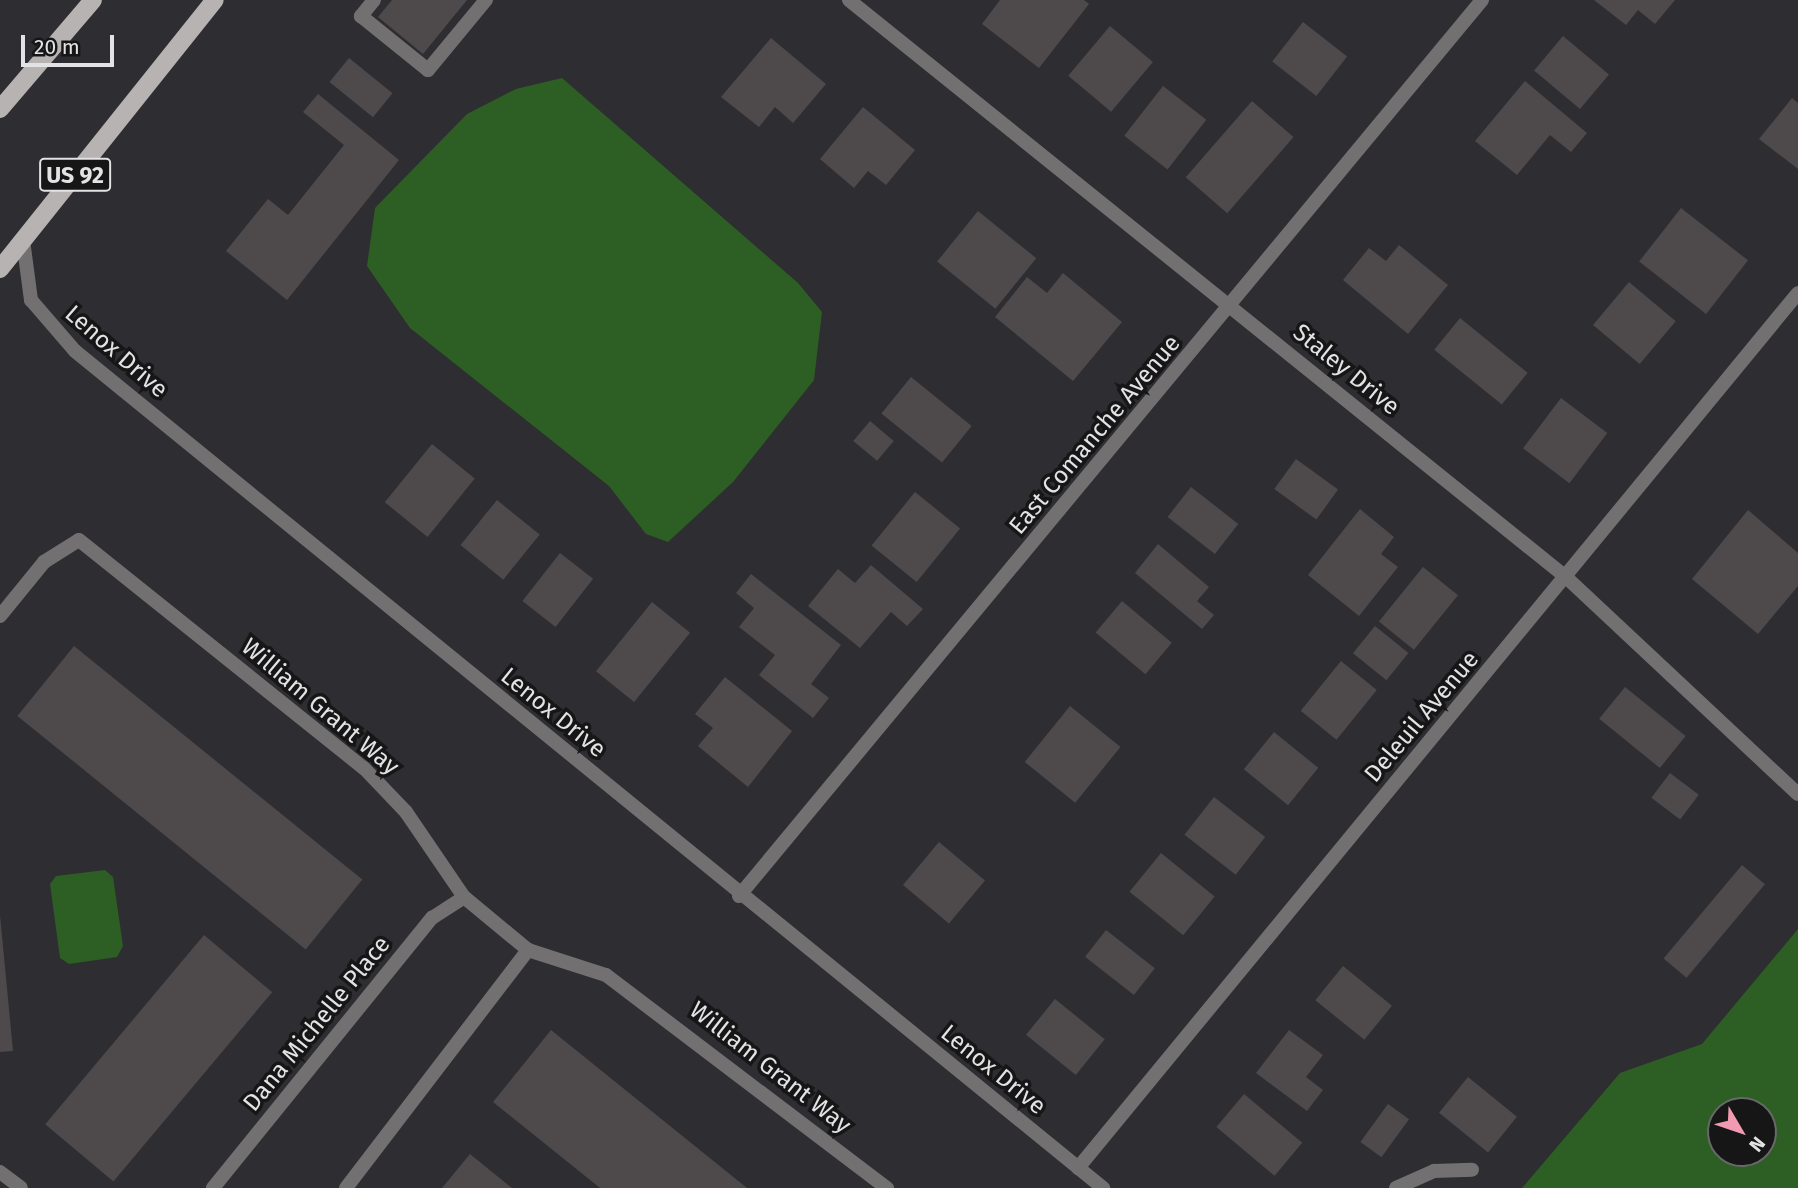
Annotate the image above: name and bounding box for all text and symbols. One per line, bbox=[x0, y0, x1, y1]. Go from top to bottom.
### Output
scale bar bbox=[24, 21, 117, 65]
text: 20 m bbox=[34, 34, 80, 60]
road number: US 92 bbox=[38, 156, 112, 194]
street label: Lenox Drive bbox=[59, 300, 173, 404]
street label: Staley Drive bbox=[1287, 318, 1405, 422]
street label: East Comanche Avenue bbox=[1003, 330, 1187, 540]
street label: William Grant Way bbox=[235, 633, 405, 781]
street label: Deleuil Avenue bbox=[1359, 646, 1485, 788]
street label: Lenox Drive bbox=[495, 662, 611, 764]
street label: Dana Michelle Place bbox=[238, 931, 396, 1117]
street label: William Grant Way bbox=[684, 996, 856, 1140]
street label: Lenox Drive bbox=[935, 1019, 1051, 1121]
north arrow bbox=[1707, 1097, 1777, 1167]
text: N bbox=[1744, 1132, 1770, 1156]

